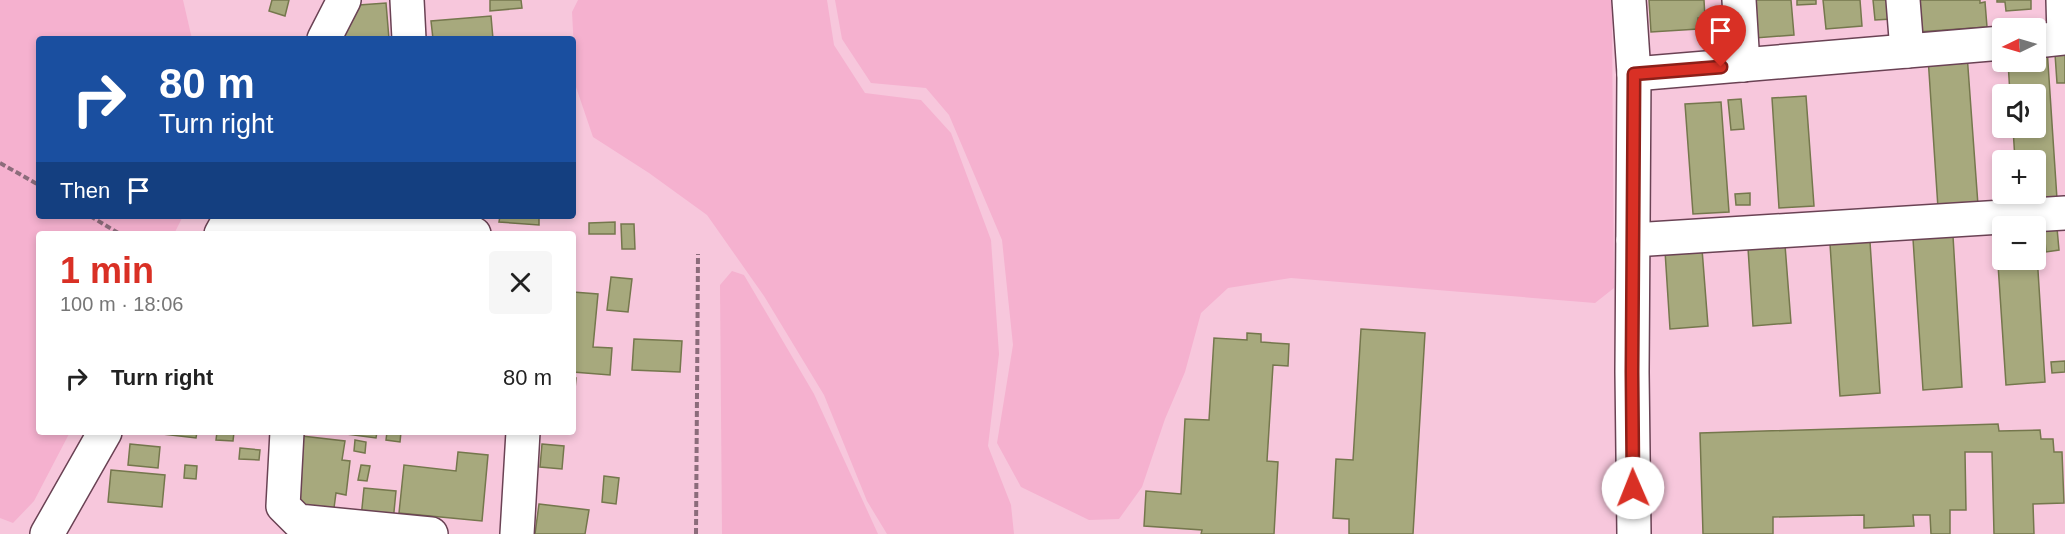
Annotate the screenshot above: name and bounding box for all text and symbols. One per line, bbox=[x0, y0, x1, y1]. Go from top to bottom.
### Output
pin bbox=[1695, 5, 1746, 67]
icon: arrive bbox=[1704, 14, 1737, 47]
north arrow bbox=[1992, 18, 2046, 72]
map controls bbox=[1992, 18, 2046, 270]
icon: right bbox=[60, 60, 138, 138]
text: 80 m bbox=[159, 60, 255, 107]
button: sound bbox=[1992, 84, 2046, 138]
text: Turn right bbox=[159, 109, 274, 139]
button: + bbox=[1992, 150, 2046, 204]
icon: arrive bbox=[122, 174, 155, 207]
text: Then bbox=[60, 178, 110, 203]
button: − bbox=[1992, 216, 2046, 270]
text: 1 min bbox=[60, 250, 154, 291]
button: close bbox=[489, 251, 552, 314]
text: 100 m · 18:06 bbox=[60, 293, 183, 315]
icon: right bbox=[60, 362, 93, 395]
text: Turn right bbox=[111, 365, 213, 390]
text: 80 m bbox=[503, 365, 552, 390]
position arrow bbox=[1601, 456, 1665, 520]

